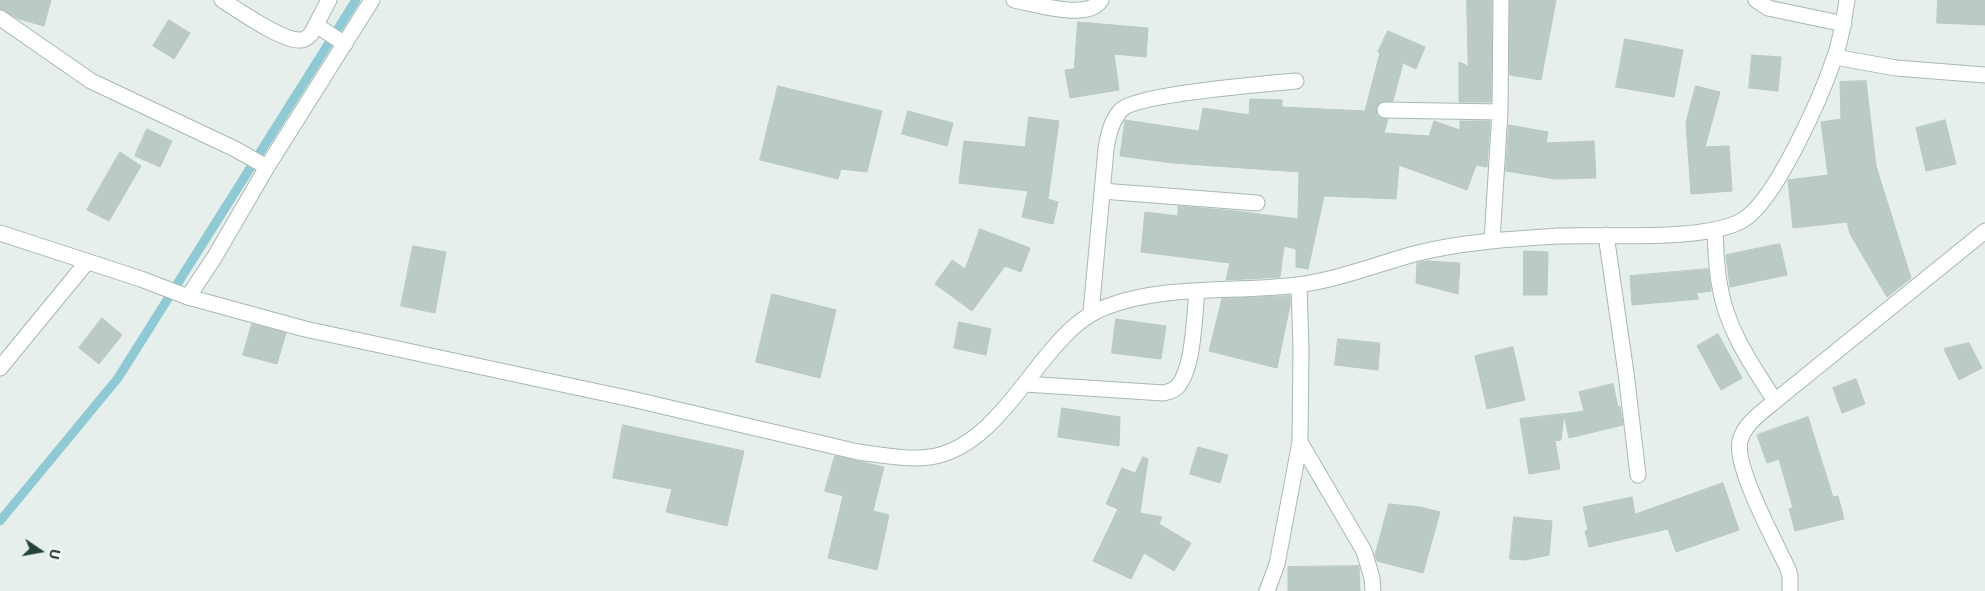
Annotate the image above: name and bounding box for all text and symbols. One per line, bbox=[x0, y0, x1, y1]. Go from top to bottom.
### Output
north arrow bbox=[15, 526, 65, 576]
text: U bbox=[46, 547, 65, 561]

